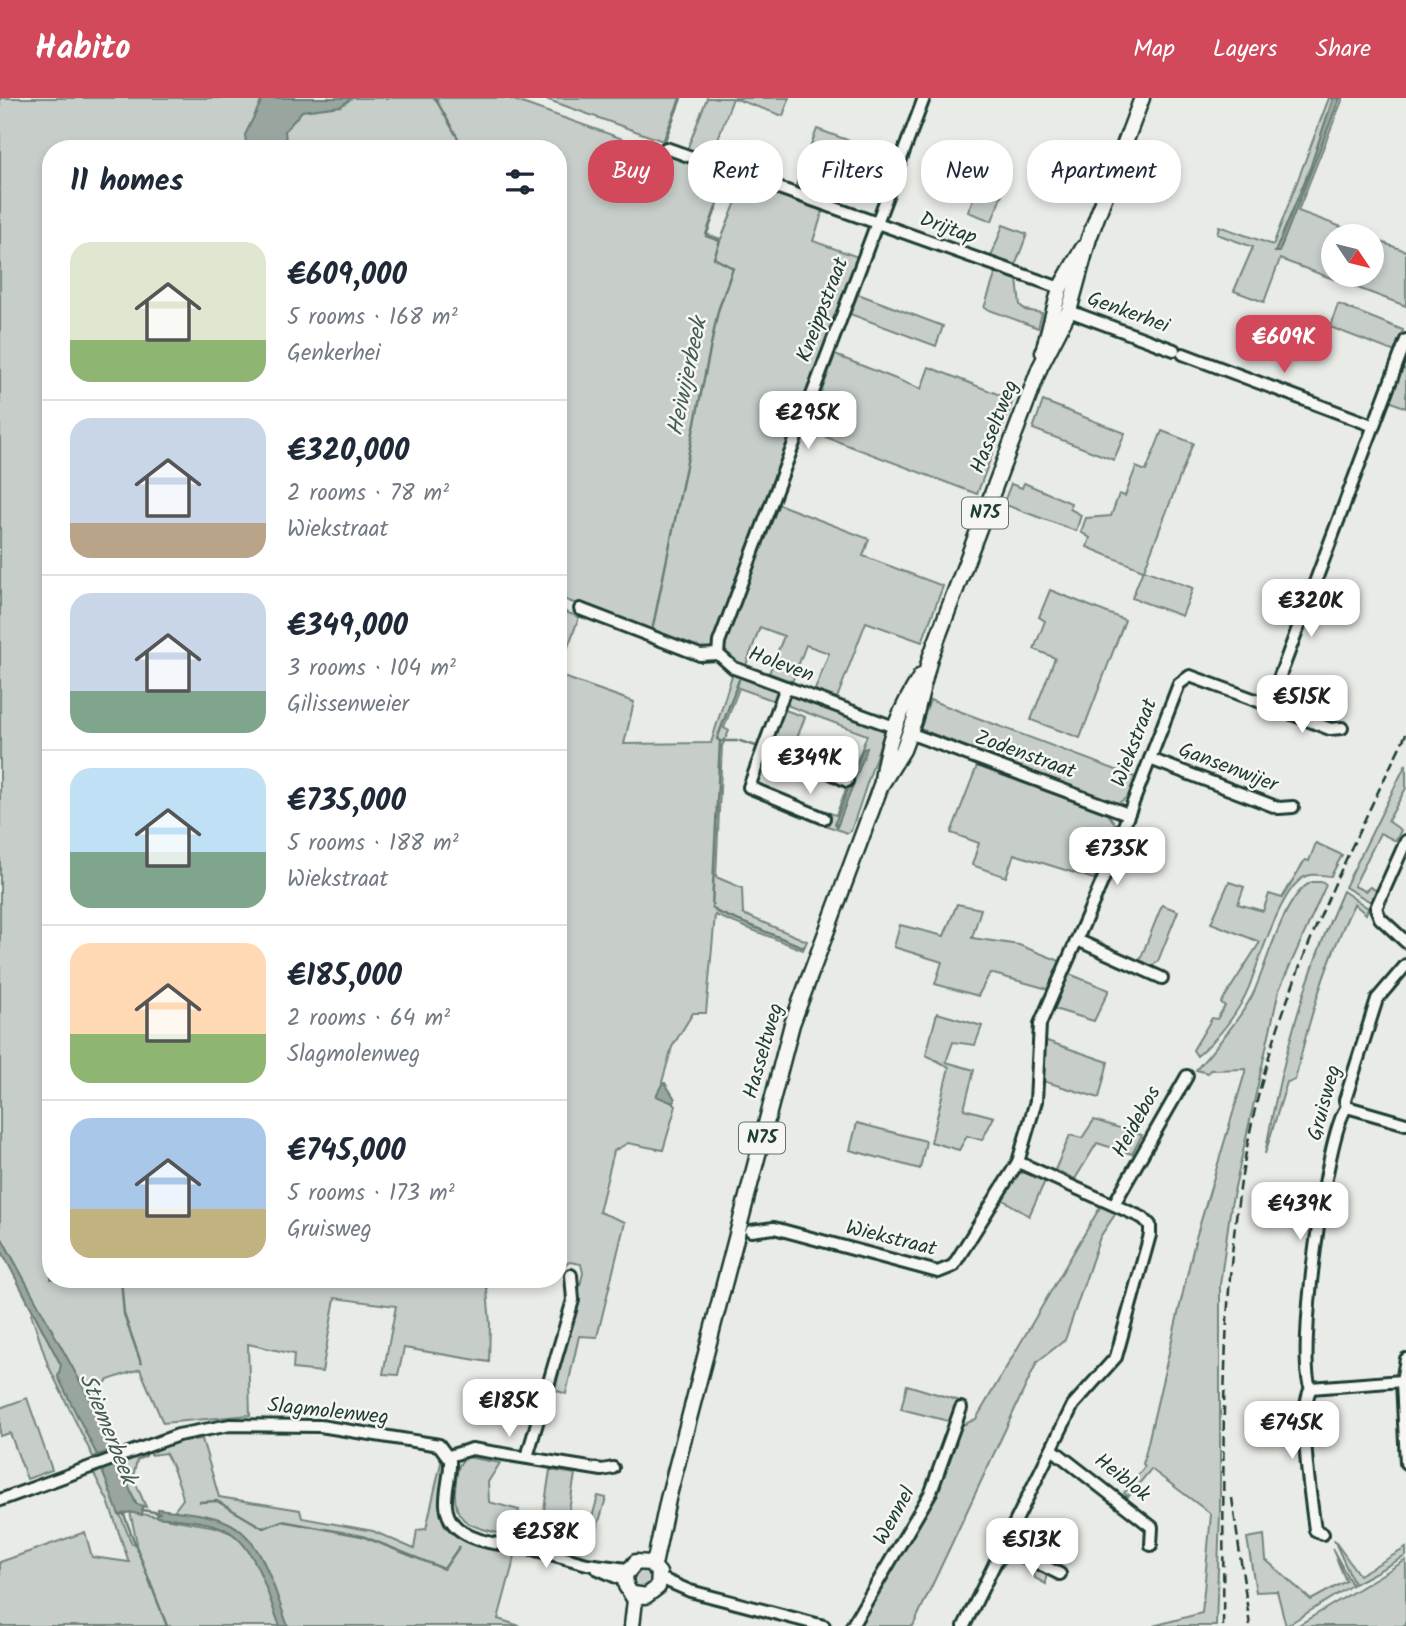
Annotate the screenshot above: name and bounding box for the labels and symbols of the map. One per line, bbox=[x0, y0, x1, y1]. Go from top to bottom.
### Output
street label: Drijtap bbox=[915, 203, 981, 255]
north arrow bbox=[1321, 224, 1384, 287]
street label: Kneippstraat bbox=[788, 252, 858, 367]
street label: Genkerhei bbox=[1082, 283, 1175, 343]
water label: Heiwijerbeek bbox=[658, 312, 719, 439]
pin: €609K bbox=[1235, 316, 1333, 375]
street label: Hasseltweg bbox=[962, 375, 1028, 479]
pin: €295K bbox=[759, 392, 857, 451]
road number: N75 bbox=[962, 498, 1008, 528]
pin: €320K bbox=[1262, 580, 1360, 639]
street label: Holeven bbox=[744, 638, 818, 692]
pin: €515K bbox=[1253, 676, 1351, 735]
street label: Wiekstraat bbox=[1103, 693, 1167, 792]
street label: Zodenstraat bbox=[970, 721, 1081, 789]
street label: Gansenwijer bbox=[1173, 734, 1284, 802]
pin: €349K bbox=[761, 736, 859, 796]
pin: €735K bbox=[1068, 828, 1166, 887]
street label: Hasseltweg bbox=[735, 999, 793, 1103]
street label: Gruisweg bbox=[1299, 1061, 1351, 1145]
street label: Heidebos bbox=[1104, 1080, 1170, 1164]
road number: N75 bbox=[739, 1122, 785, 1154]
pin: €439K bbox=[1251, 1182, 1349, 1242]
street label: Wiekstraat bbox=[842, 1212, 941, 1266]
water label: Stiemerbeek bbox=[68, 1368, 147, 1493]
pin: €185K bbox=[460, 1380, 558, 1439]
street label: Slagmolenweg bbox=[266, 1389, 390, 1435]
pin: €745K bbox=[1243, 1402, 1341, 1461]
street label: Heiblok bbox=[1087, 1445, 1158, 1511]
street label: Wennel bbox=[865, 1481, 925, 1551]
pin: €258K bbox=[497, 1510, 595, 1570]
pin: €513K bbox=[983, 1518, 1081, 1578]

